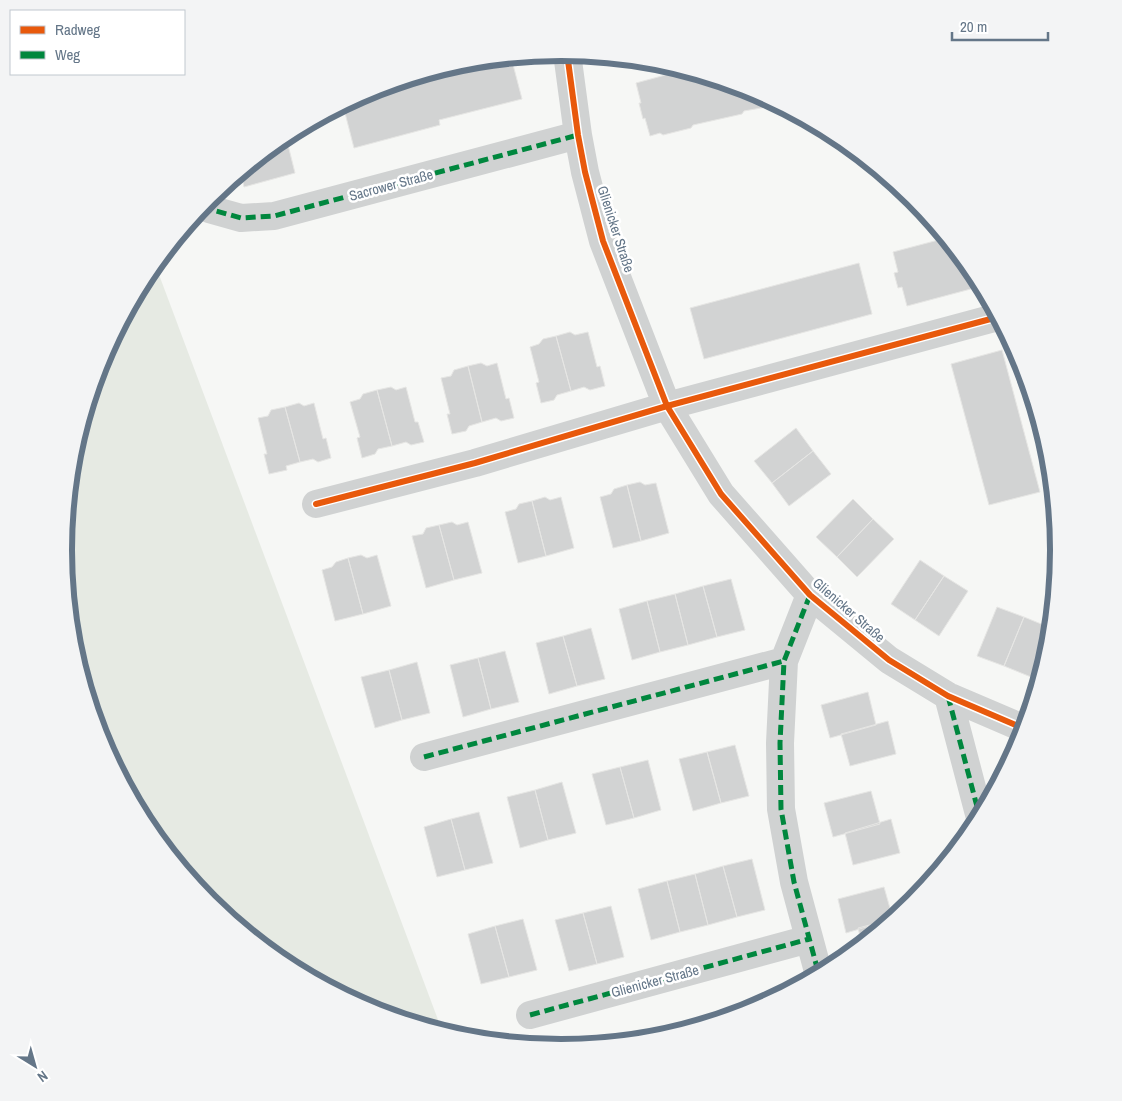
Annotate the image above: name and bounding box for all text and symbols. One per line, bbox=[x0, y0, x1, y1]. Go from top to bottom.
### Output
legend bbox=[10, 10, 185, 75]
scale bar bbox=[952, 10, 1048, 42]
text: 20 m bbox=[960, 16, 987, 37]
text: Radweg bbox=[55, 19, 100, 40]
text: Weg bbox=[55, 44, 80, 65]
street label: Sacrower Straße bbox=[347, 165, 435, 205]
street label: Glienicker Straße bbox=[594, 183, 638, 275]
street label: Glienicker Straße bbox=[809, 574, 889, 646]
street label: Glienicker Straße bbox=[609, 961, 701, 1001]
north arrow bbox=[10, 1041, 60, 1091]
text: N bbox=[34, 1067, 52, 1086]

